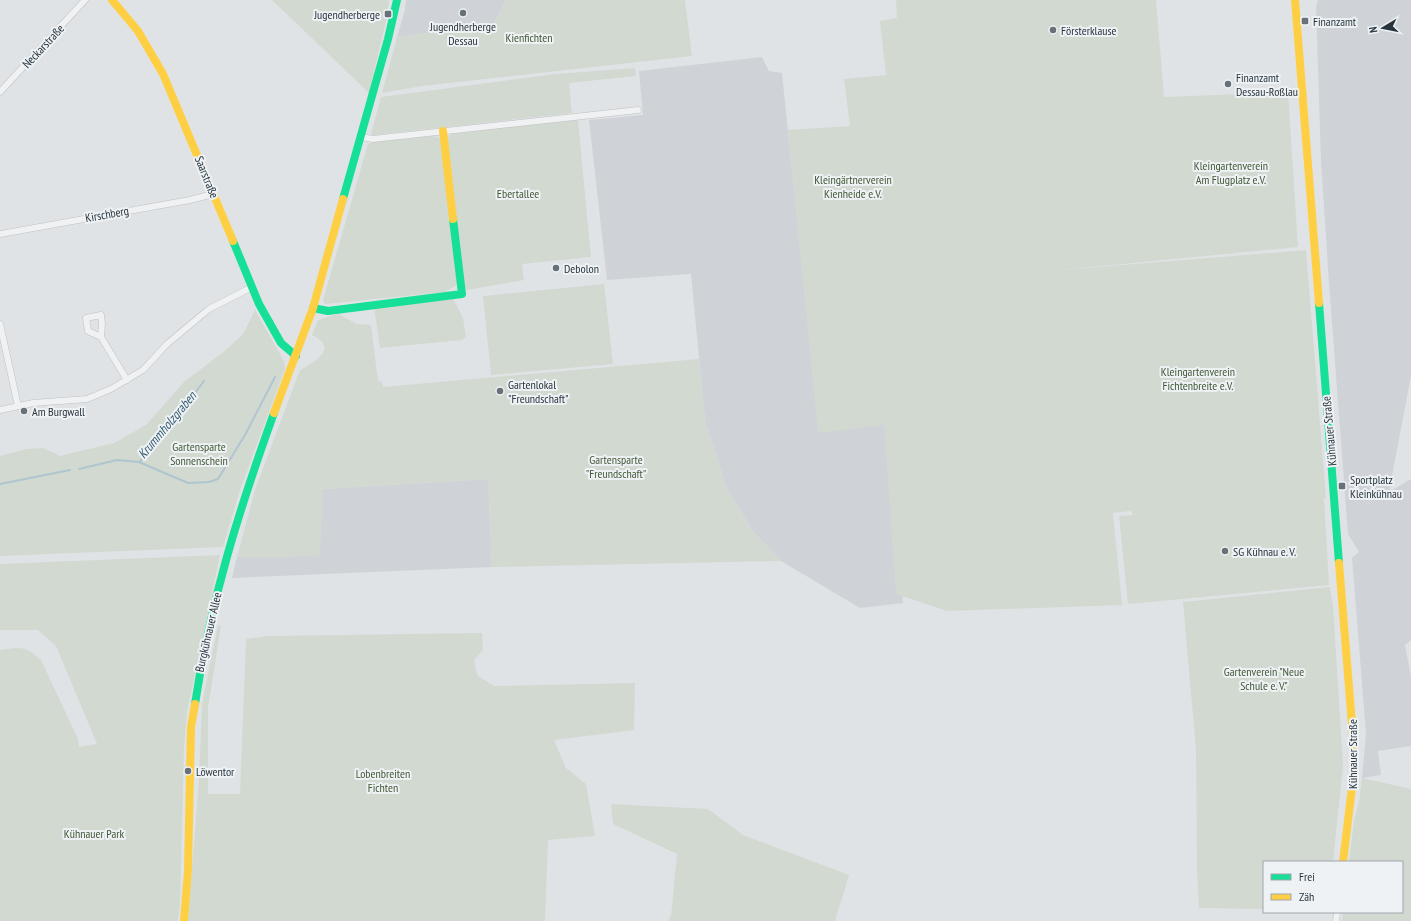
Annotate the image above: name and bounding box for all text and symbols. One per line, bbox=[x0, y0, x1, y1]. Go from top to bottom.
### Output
place label: Jugendherberge bbox=[313, 7, 380, 22]
marker: Jugendherberge Dessau bbox=[458, 8, 468, 18]
north arrow bbox=[1363, 8, 1403, 48]
marker: Jugendherberge bbox=[383, 9, 393, 19]
place label: Finanzamt bbox=[1313, 14, 1357, 29]
marker: Finanzamt bbox=[1300, 16, 1310, 26]
place label: Jugendherberge Dessau bbox=[429, 19, 496, 48]
street label: Neckarstraße bbox=[19, 21, 67, 71]
place label: Försterklause bbox=[1061, 23, 1116, 38]
marker: Försterklause bbox=[1048, 25, 1058, 35]
text: N bbox=[1366, 26, 1381, 34]
park label: Kienfichten bbox=[506, 30, 552, 45]
place label: Finanzamt Dessau-Roßlau bbox=[1236, 70, 1298, 99]
marker: Finanzamt Dessau-Roßlau bbox=[1223, 79, 1233, 89]
street label: Saarstraße bbox=[192, 154, 222, 200]
park label: Kleingartenverein Am Flugplatz e.V. bbox=[1194, 158, 1268, 187]
park label: Kleingärtnerverein Kienheide e.V. bbox=[814, 172, 892, 201]
park label: Ebertallee bbox=[497, 186, 539, 201]
street label: Kirschberg bbox=[84, 203, 130, 225]
place label: Debolon bbox=[564, 261, 599, 276]
marker: Debolon bbox=[551, 263, 561, 273]
park label: Kleingartenverein Fichtenbreite e.V. bbox=[1161, 364, 1235, 393]
place label: Gartenlokal "Freundschaft" bbox=[508, 377, 568, 406]
marker: Gartenlokal "Freundschaft" bbox=[495, 386, 505, 396]
water label: Krummholzgraben bbox=[134, 387, 201, 462]
street label: Kühnauer Straße bbox=[1318, 396, 1340, 466]
place label: Am Burgwall bbox=[32, 404, 85, 419]
marker: Am Burgwall bbox=[19, 406, 29, 416]
park label: Gartensparte Sonnenschein bbox=[170, 439, 228, 468]
park label: Gartensparte "Freundschaft" bbox=[586, 452, 646, 481]
place label: Sportplatz Kleinkühnau bbox=[1350, 472, 1402, 501]
marker: Sportplatz Kleinkühnau bbox=[1337, 481, 1347, 491]
place label: SG Kühnau e. V. bbox=[1233, 544, 1296, 559]
marker: SG Kühnau e. V. bbox=[1220, 546, 1230, 556]
street label: Burgkühnauer Allee bbox=[192, 591, 224, 673]
park label: Gartenverein "Neue Schule e. V." bbox=[1224, 664, 1304, 693]
street label: Kühnauer Straße bbox=[1345, 719, 1360, 789]
place label: Löwentor bbox=[196, 764, 235, 779]
marker: Löwentor bbox=[183, 766, 193, 776]
park label: Lobenbreiten Fichten bbox=[356, 766, 410, 795]
park label: Kühnauer Park bbox=[64, 826, 124, 841]
legend bbox=[1263, 861, 1403, 913]
text: Frei bbox=[1299, 869, 1315, 884]
text: Zäh bbox=[1299, 889, 1314, 904]

